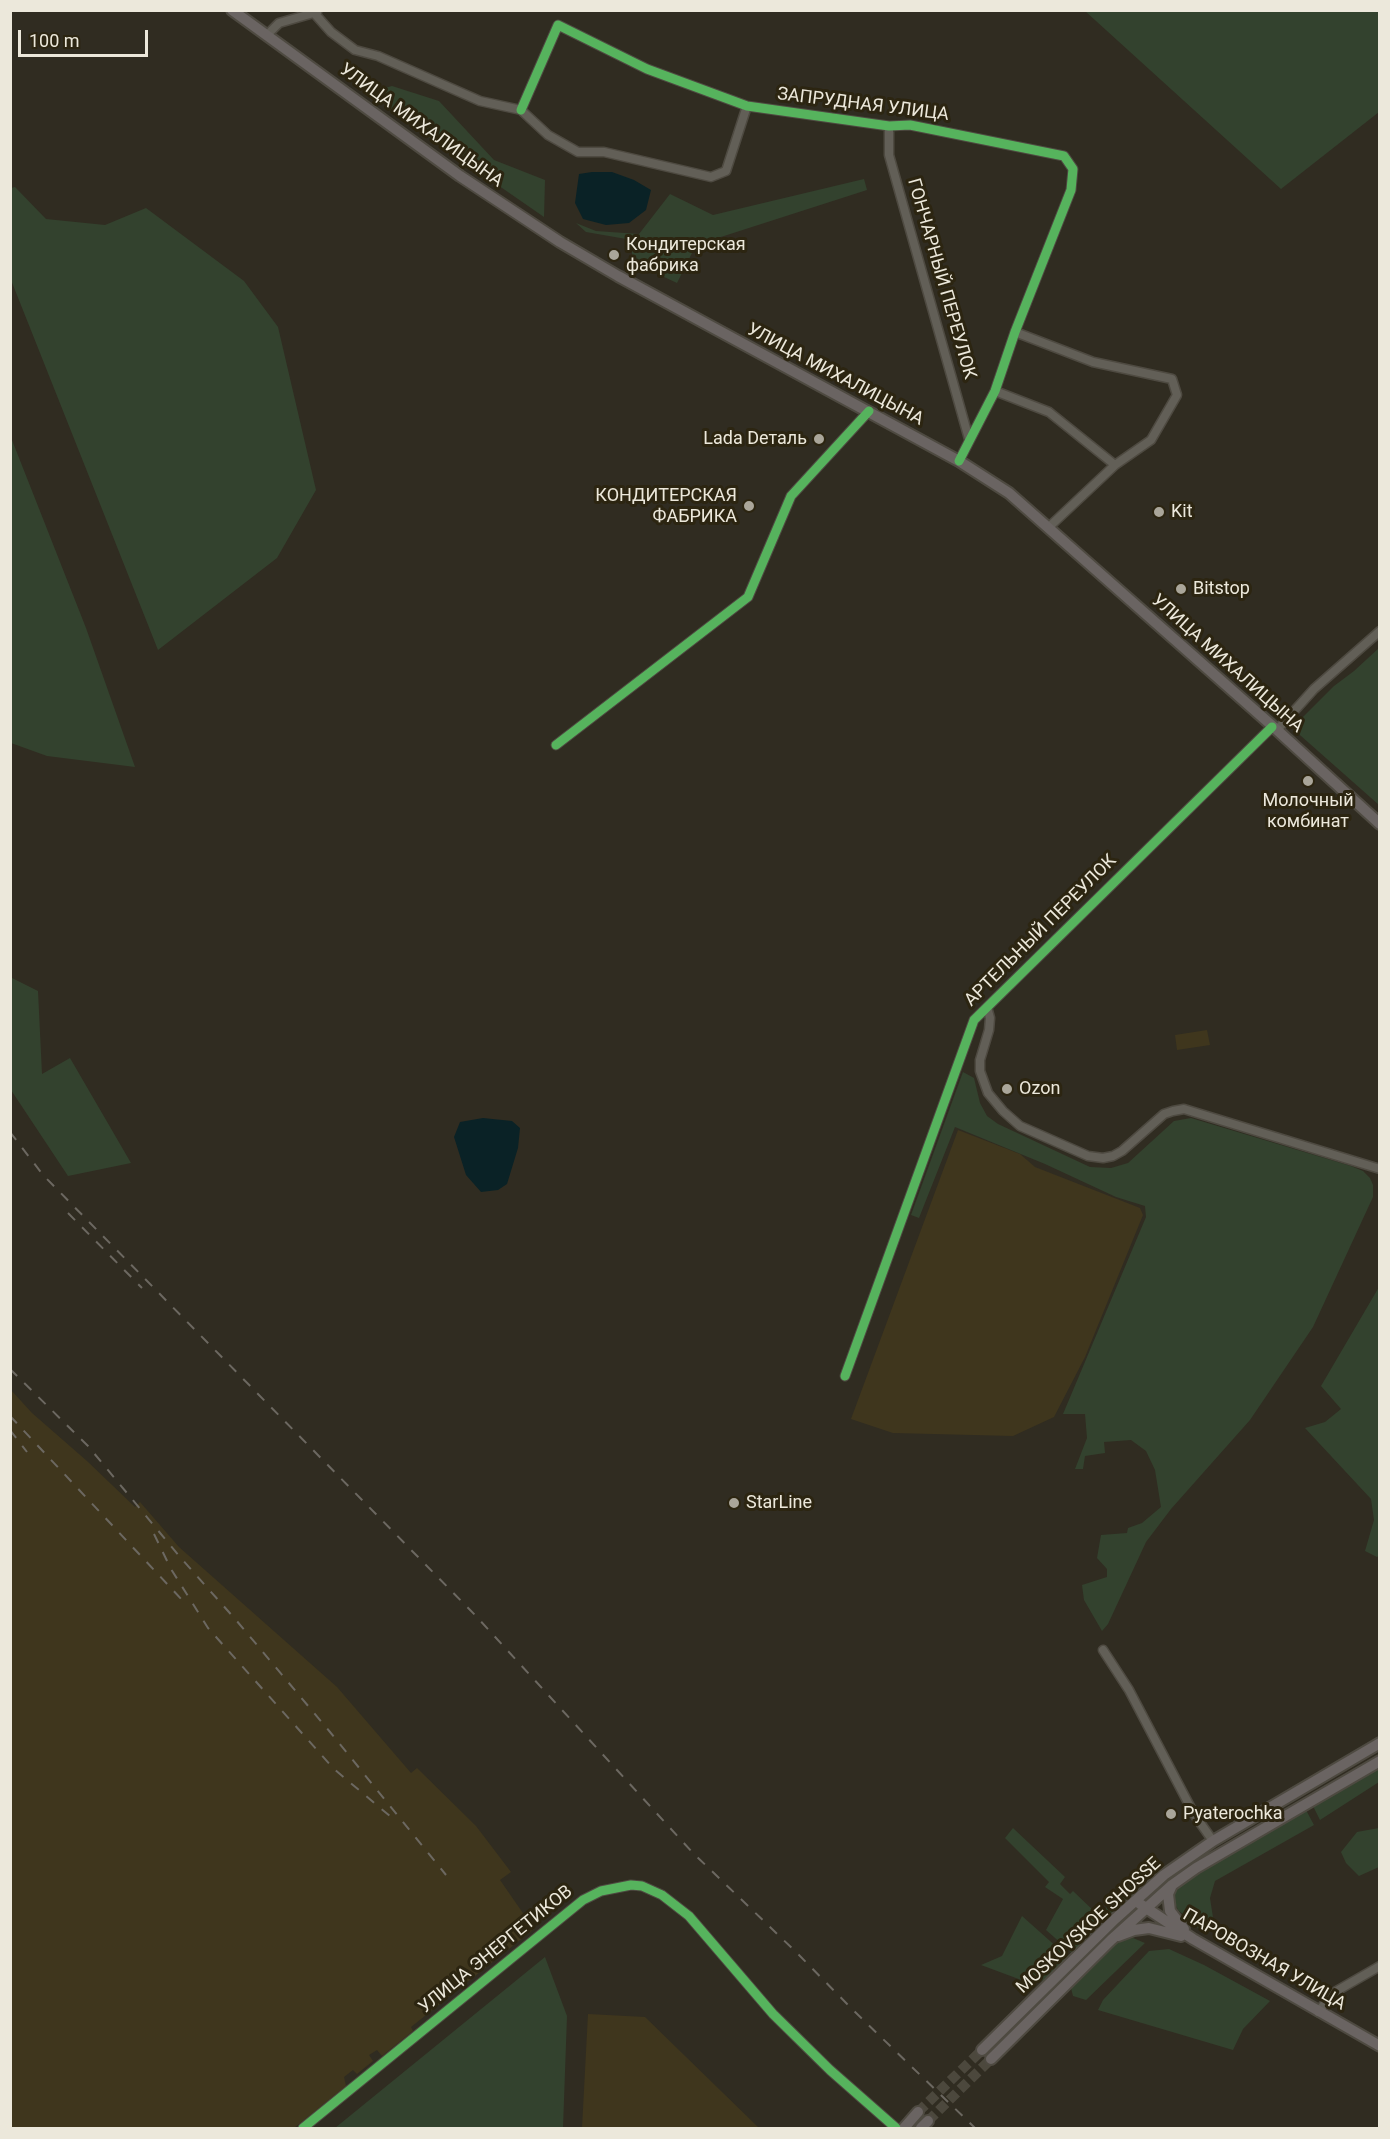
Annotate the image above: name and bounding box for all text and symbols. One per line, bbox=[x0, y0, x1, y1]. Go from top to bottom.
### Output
scale bar bbox=[21, 18, 152, 56]
text: 100 m bbox=[29, 30, 80, 51]
street label: УЛИЦА МИХАЛИЦЫНА bbox=[335, 59, 507, 193]
street label: ЗАПРУДНАЯ УЛИЦА bbox=[776, 84, 950, 126]
street label: ГОНЧАРНЫЙ ПЕРЕУЛОК bbox=[902, 176, 980, 382]
place label: Кондитерская фабрика bbox=[626, 234, 746, 276]
marker: Кондитерская фабрика bbox=[607, 248, 621, 262]
street label: УЛИЦА МИХАЛИЦЫНА bbox=[743, 319, 927, 431]
place label: Lada Dеталь bbox=[703, 428, 807, 450]
marker: Lada Dеталь bbox=[812, 432, 826, 446]
place label: КОНДИТЕРСКАЯ ФАБРИКА bbox=[595, 485, 737, 528]
marker: КОНДИТЕРСКАЯ ФАБРИКА bbox=[742, 499, 756, 513]
place label: Kit bbox=[1171, 501, 1193, 523]
marker: Kit bbox=[1152, 505, 1166, 519]
place label: Bitstop bbox=[1193, 578, 1250, 600]
marker: Bitstop bbox=[1174, 582, 1188, 596]
street label: УЛИЦА МИХАЛИЦЫНА bbox=[1147, 590, 1307, 738]
marker: Молочный комбинат bbox=[1301, 774, 1315, 788]
place label: Молочный комбинат bbox=[1262, 790, 1354, 832]
street label: АРТЕЛЬНЫЙ ПЕРЕУЛОК bbox=[961, 851, 1121, 1011]
place label: Ozon bbox=[1019, 1078, 1060, 1100]
marker: Ozon bbox=[1000, 1082, 1014, 1096]
place label: StarLine bbox=[746, 1492, 812, 1514]
marker: StarLine bbox=[727, 1496, 741, 1510]
place label: Pyaterochka bbox=[1183, 1803, 1283, 1825]
marker: Pyaterochka bbox=[1164, 1807, 1178, 1821]
street label: MOSKOVSKOE SHOSSE bbox=[1012, 1853, 1166, 1999]
street label: УЛИЦА ЭНЕРГЕТИКОВ bbox=[415, 1881, 577, 2019]
street label: ПАРОВОЗНАЯ УЛИЦА bbox=[1179, 1904, 1349, 2016]

